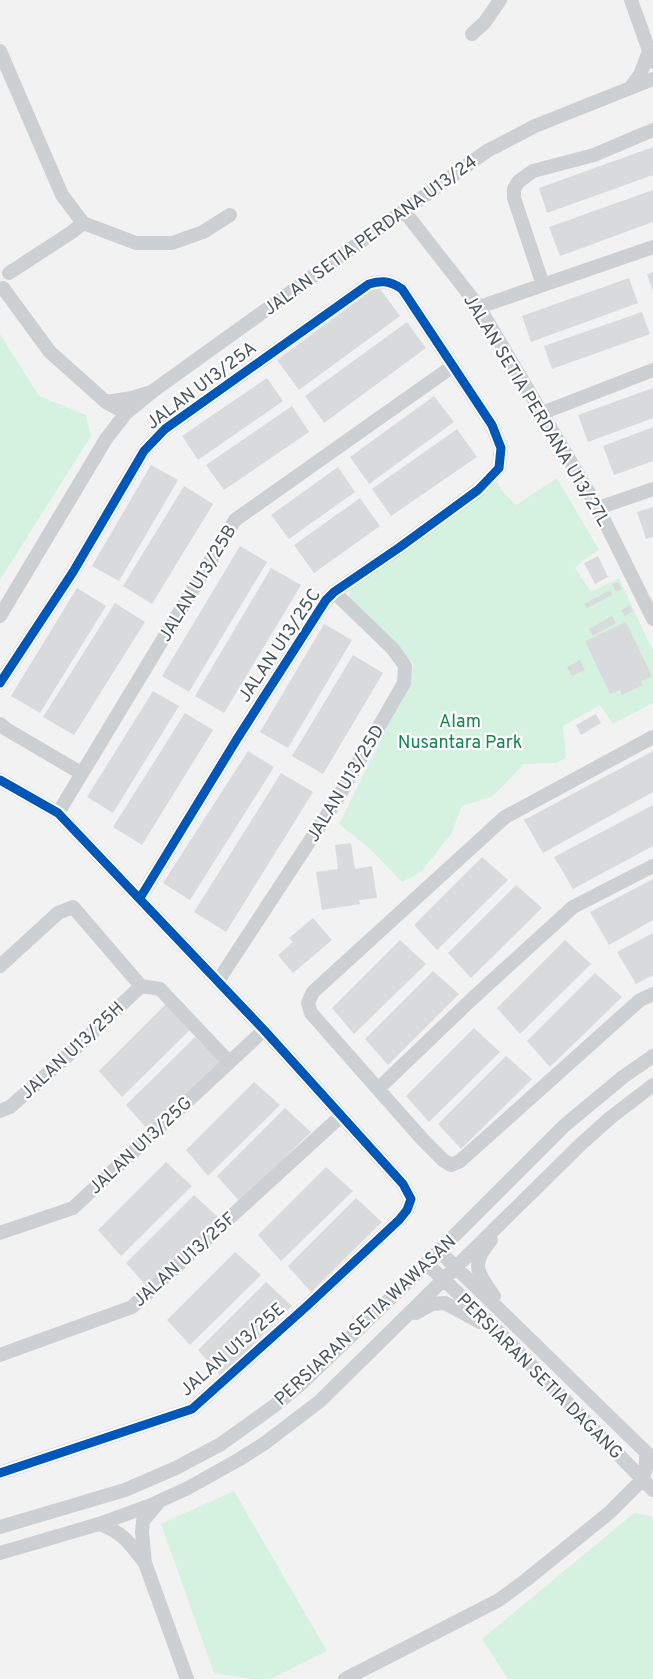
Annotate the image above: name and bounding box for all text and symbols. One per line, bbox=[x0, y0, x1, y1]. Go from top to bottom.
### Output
street label: JALAN SETIA PERDANA U13/24 bbox=[260, 151, 482, 321]
street label: JALAN SETIA PERDANA U13/27L bbox=[457, 291, 614, 531]
street label: JALAN U13/25A bbox=[142, 337, 262, 435]
street label: JALAN U13/25B bbox=[154, 521, 242, 646]
street label: JALAN U13/25C bbox=[234, 585, 327, 707]
park label: Alam Nusantara Park bbox=[398, 711, 522, 755]
street label: JALAN U13/25D bbox=[302, 721, 390, 847]
street label: JALAN U13/25H bbox=[16, 997, 130, 1105]
street label: JALAN U13/25G bbox=[85, 1092, 198, 1200]
street label: JALAN U13/25F bbox=[129, 1208, 241, 1312]
street label: PERSIARAN SETIA WAWASAN bbox=[270, 1231, 462, 1411]
street label: PERSIARAN SETIA DAGANG bbox=[451, 1289, 627, 1465]
street label: JALAN U13/25E bbox=[176, 1298, 290, 1402]

